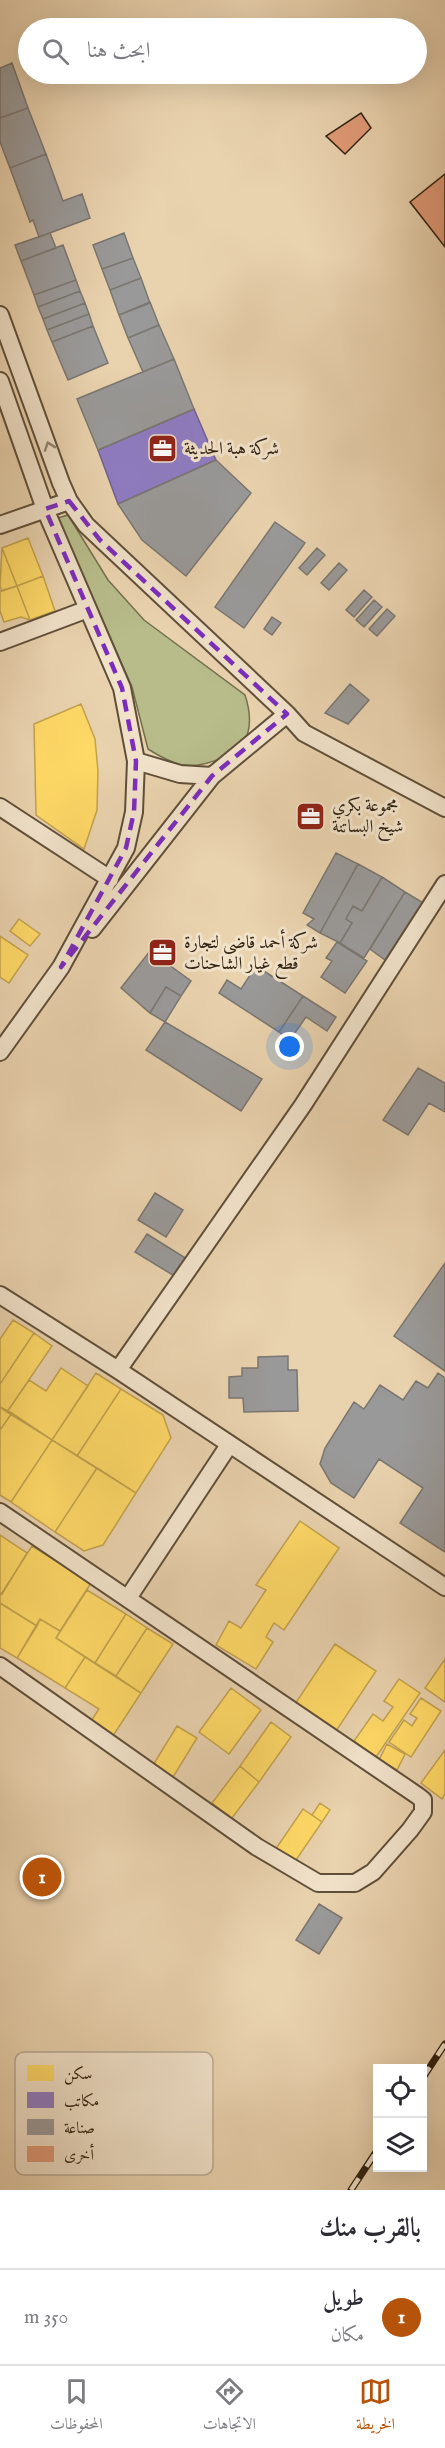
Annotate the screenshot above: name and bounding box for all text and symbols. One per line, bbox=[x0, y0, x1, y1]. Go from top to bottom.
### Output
search box bbox=[18, 18, 427, 84]
icon: search bbox=[39, 35, 72, 68]
text: ابحث هنا bbox=[87, 37, 150, 65]
office icon: شركة هبة الحديثة bbox=[147, 433, 179, 465]
place label: شركة هبة الحديثة bbox=[184, 437, 279, 461]
one-way arrow bbox=[43, 441, 56, 452]
place label: مجموعة بكري شيخ البساتنة bbox=[332, 795, 403, 842]
office icon: مجموعة بكري شيخ البساتنة bbox=[295, 800, 327, 832]
place label: شركة أحمد قاضي لتجارة قطع غيار الشاحنات bbox=[184, 929, 318, 979]
office icon: شركة أحمد قاضي لتجارة قطع غيار الشاحنات bbox=[147, 937, 179, 969]
your location bbox=[275, 1032, 304, 1061]
pin: 1 bbox=[22, 1854, 62, 1900]
legend bbox=[15, 2052, 213, 2175]
map controls bbox=[373, 2064, 427, 2172]
button: locate bbox=[373, 2064, 427, 2118]
text: سكن bbox=[64, 2065, 92, 2085]
text: مكاتب bbox=[64, 2092, 99, 2112]
button: layers bbox=[373, 2118, 427, 2172]
text: صناعة bbox=[64, 2119, 95, 2139]
text: أخرى bbox=[64, 2143, 94, 2166]
text: بالقرب منك bbox=[319, 2212, 421, 2245]
text: طويل bbox=[323, 2285, 364, 2313]
text: 350 m bbox=[24, 2305, 68, 2330]
text: 1 bbox=[398, 2305, 405, 2330]
text: مكان bbox=[330, 2323, 364, 2348]
tab: المحفوظات bbox=[50, 2375, 103, 2439]
tab: الاتجاهات bbox=[203, 2375, 256, 2439]
tab: الخريطة bbox=[356, 2375, 395, 2439]

